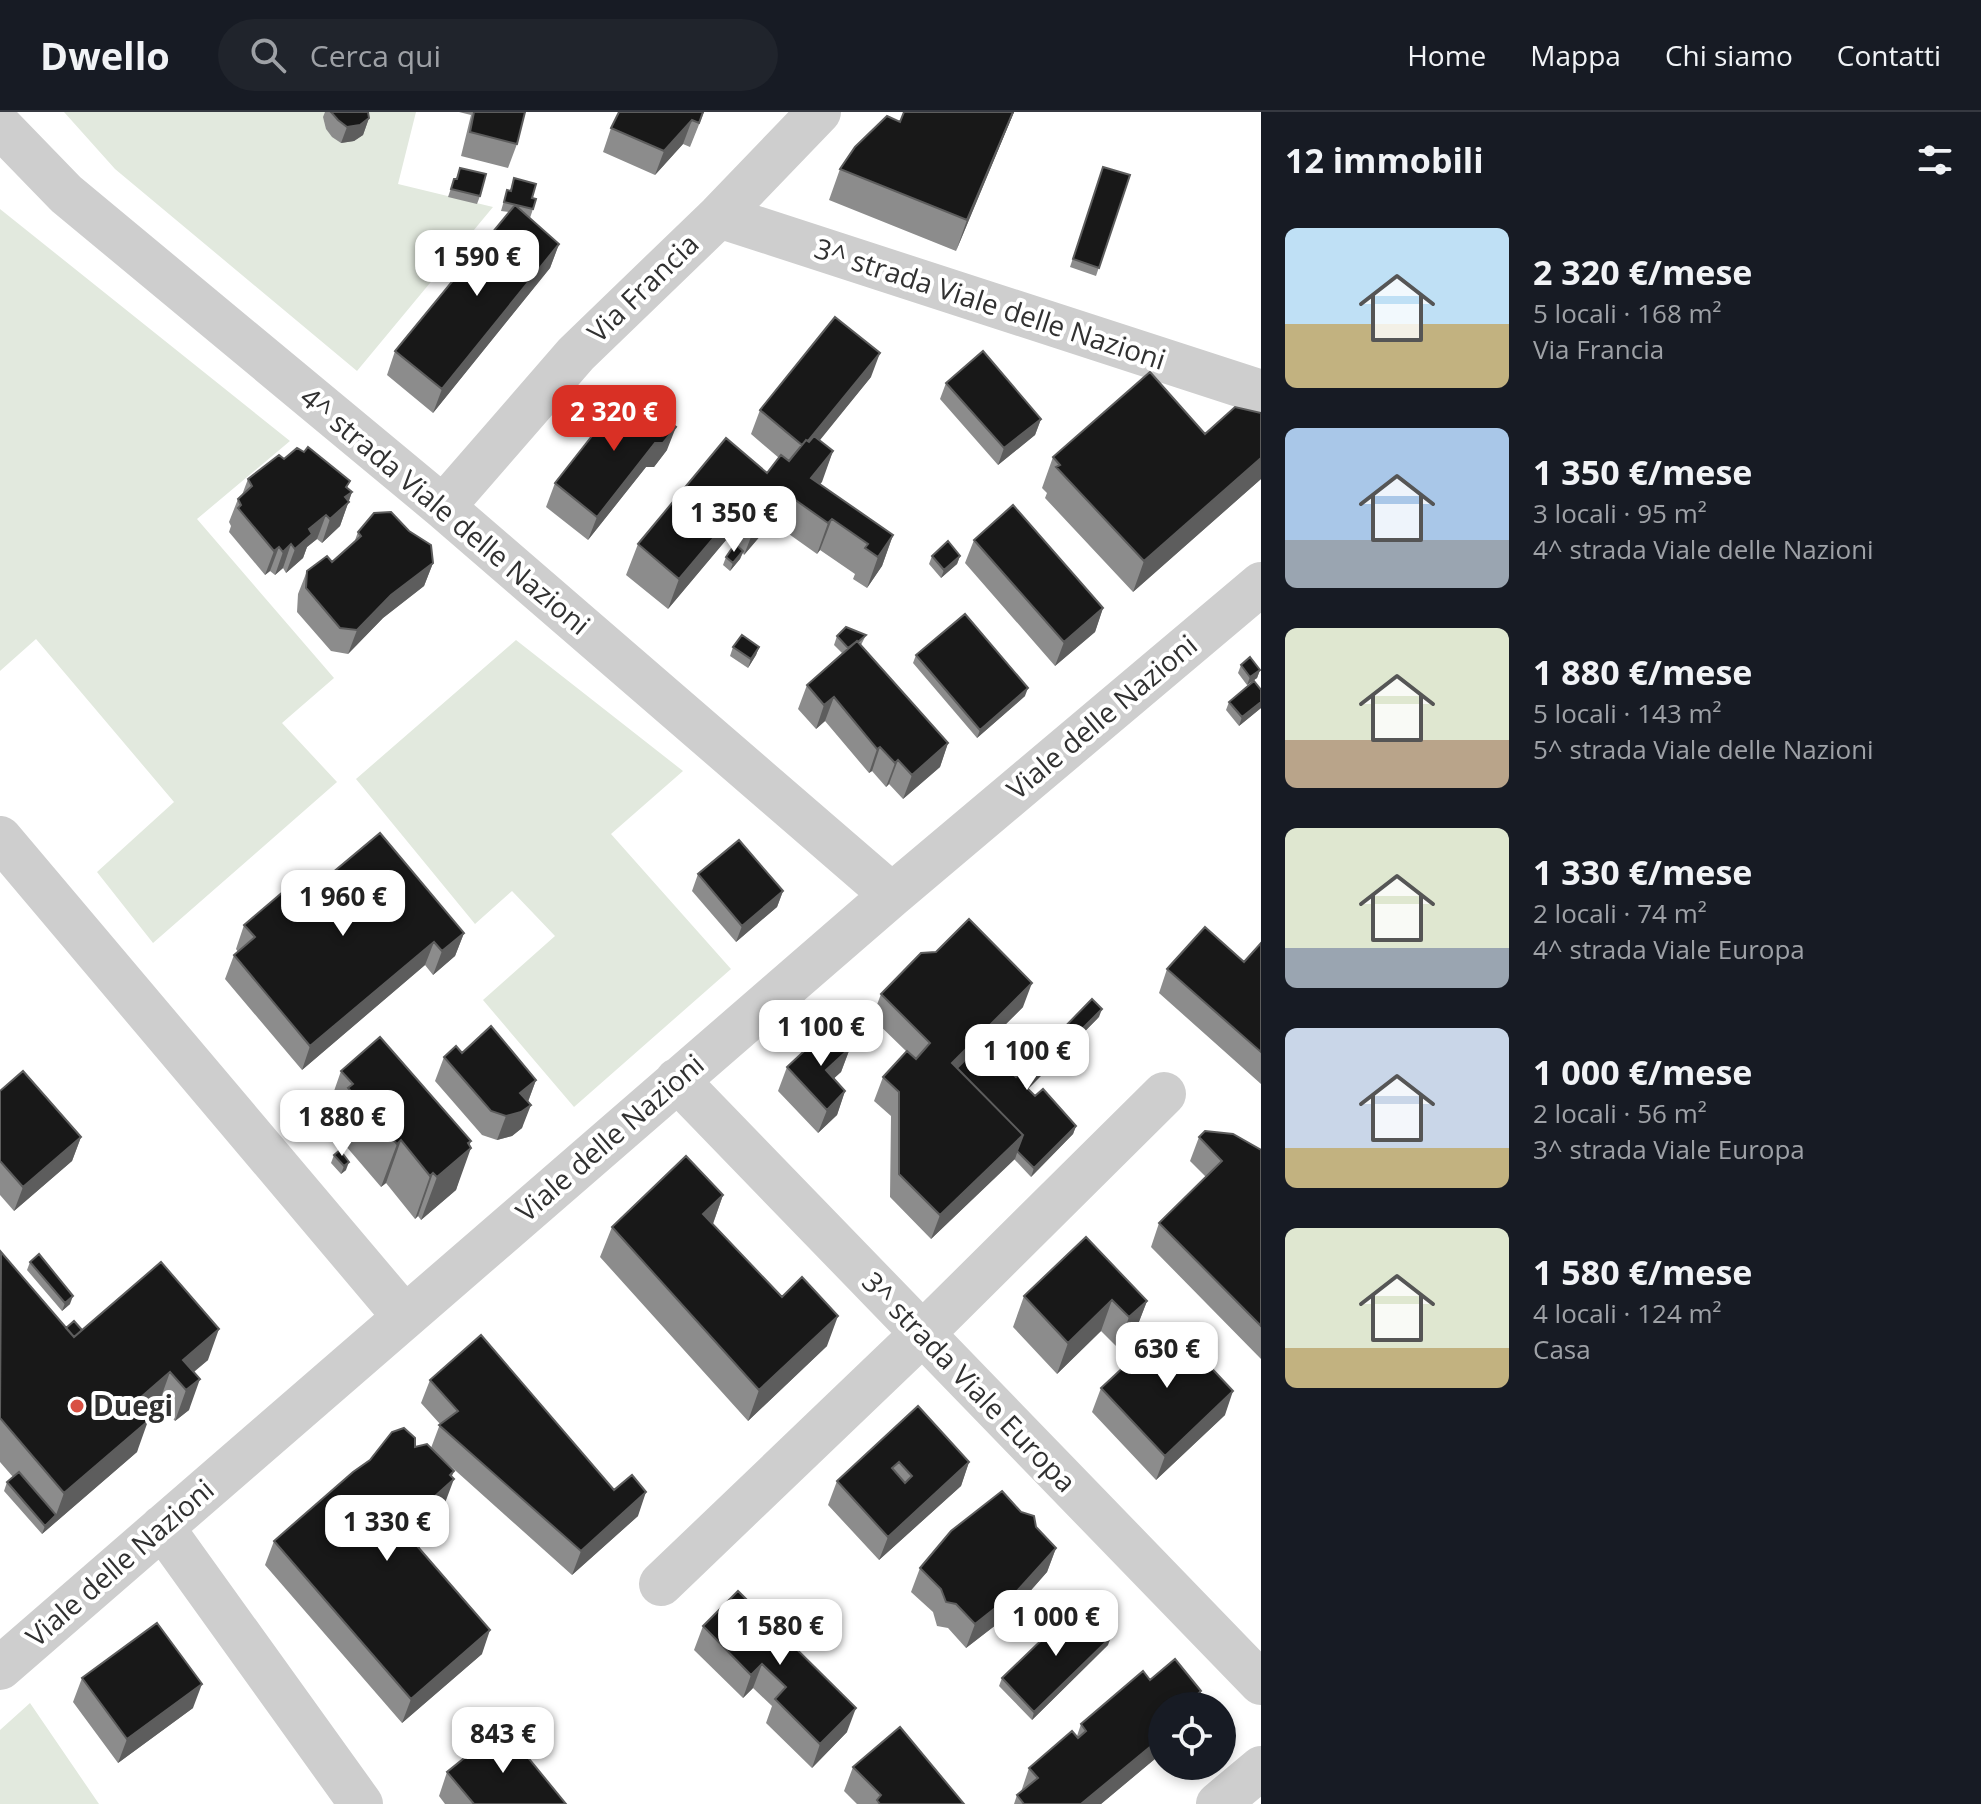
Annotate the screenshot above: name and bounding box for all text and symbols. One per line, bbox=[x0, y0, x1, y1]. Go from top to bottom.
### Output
search box bbox=[218, 19, 778, 91]
text: Dwello bbox=[40, 29, 170, 81]
icon: search bbox=[246, 33, 290, 77]
text: Cerca qui bbox=[310, 35, 441, 76]
text: Home bbox=[1407, 36, 1486, 74]
text: Mappa bbox=[1530, 36, 1621, 74]
text: Chi siamo bbox=[1665, 36, 1793, 74]
text: Contatti bbox=[1837, 36, 1941, 74]
text: 12 immobili bbox=[1285, 137, 1484, 183]
icon: filters bbox=[1913, 138, 1957, 182]
street label: Via Francia bbox=[578, 225, 706, 350]
street label: 3^ strada Viale delle Nazioni bbox=[810, 228, 1171, 378]
pin: 1 590 € bbox=[403, 230, 551, 298]
text: 1 590 € bbox=[433, 238, 521, 274]
text: 2 320 €/mese bbox=[1533, 249, 1752, 295]
icon: home bbox=[1349, 260, 1445, 356]
text: 5 locali · 168 m² bbox=[1533, 295, 1722, 331]
text: Via Francia bbox=[1533, 331, 1664, 367]
street label: 4^ strada Viale delle Nazioni bbox=[293, 378, 598, 643]
pin: 2 320 € bbox=[540, 385, 688, 453]
text: 2 320 € bbox=[570, 393, 658, 429]
text: 1 350 €/mese bbox=[1533, 449, 1752, 495]
icon: home bbox=[1349, 460, 1445, 556]
pin: 1 350 € bbox=[660, 486, 808, 554]
text: 1 350 € bbox=[690, 494, 778, 530]
text: 3 locali · 95 m² bbox=[1533, 495, 1707, 531]
text: 4^ strada Viale delle Nazioni bbox=[1533, 531, 1874, 567]
street label: Viale delle Nazioni bbox=[998, 625, 1204, 807]
text: 1 880 €/mese bbox=[1533, 649, 1752, 695]
icon: home bbox=[1349, 660, 1445, 756]
text: 5 locali · 143 m² bbox=[1533, 695, 1722, 731]
text: 5^ strada Viale delle Nazioni bbox=[1533, 731, 1874, 767]
text: 1 330 €/mese bbox=[1533, 849, 1752, 895]
icon: home bbox=[1349, 860, 1445, 956]
pin: 1 960 € bbox=[269, 870, 417, 938]
text: 1 960 € bbox=[299, 878, 387, 914]
text: 2 locali · 74 m² bbox=[1533, 895, 1707, 931]
text: 4^ strada Viale Europa bbox=[1533, 931, 1805, 967]
pin: 1 100 € bbox=[747, 1000, 895, 1068]
text: 1 100 € bbox=[777, 1008, 865, 1044]
pin: 1 100 € bbox=[953, 1024, 1101, 1092]
text: 1 100 € bbox=[983, 1032, 1071, 1068]
street label: Viale delle Nazioni bbox=[507, 1045, 711, 1229]
text: 1 000 €/mese bbox=[1533, 1049, 1752, 1095]
icon: home bbox=[1349, 1060, 1445, 1156]
pin: 1 880 € bbox=[268, 1090, 416, 1158]
text: 2 locali · 56 m² bbox=[1533, 1095, 1707, 1131]
text: 1 880 € bbox=[298, 1098, 386, 1134]
text: 3^ strada Viale Europa bbox=[1533, 1131, 1805, 1167]
text: 1 580 €/mese bbox=[1533, 1249, 1752, 1295]
icon: home bbox=[1349, 1260, 1445, 1356]
street label: 3^ strada Viale Europa bbox=[854, 1263, 1085, 1500]
text: 4 locali · 124 m² bbox=[1533, 1295, 1722, 1331]
pin: 630 € bbox=[1111, 1322, 1223, 1390]
text: 630 € bbox=[1134, 1330, 1200, 1366]
text: Casa bbox=[1533, 1331, 1591, 1367]
place label: Duegi bbox=[93, 1386, 173, 1424]
marker: Duegi bbox=[68, 1397, 86, 1415]
street label: Viale delle Nazioni bbox=[17, 1470, 221, 1654]
pin: 1 330 € bbox=[313, 1495, 461, 1563]
text: 1 330 € bbox=[343, 1503, 431, 1539]
pin: 1 000 € bbox=[982, 1590, 1130, 1658]
text: 1 000 € bbox=[1012, 1598, 1100, 1634]
pin: 1 580 € bbox=[706, 1599, 854, 1667]
text: 1 580 € bbox=[736, 1607, 824, 1643]
map controls bbox=[1148, 1692, 1236, 1780]
button: locate bbox=[1148, 1692, 1236, 1780]
pin: 843 € bbox=[447, 1707, 559, 1775]
text: 843 € bbox=[470, 1715, 536, 1751]

